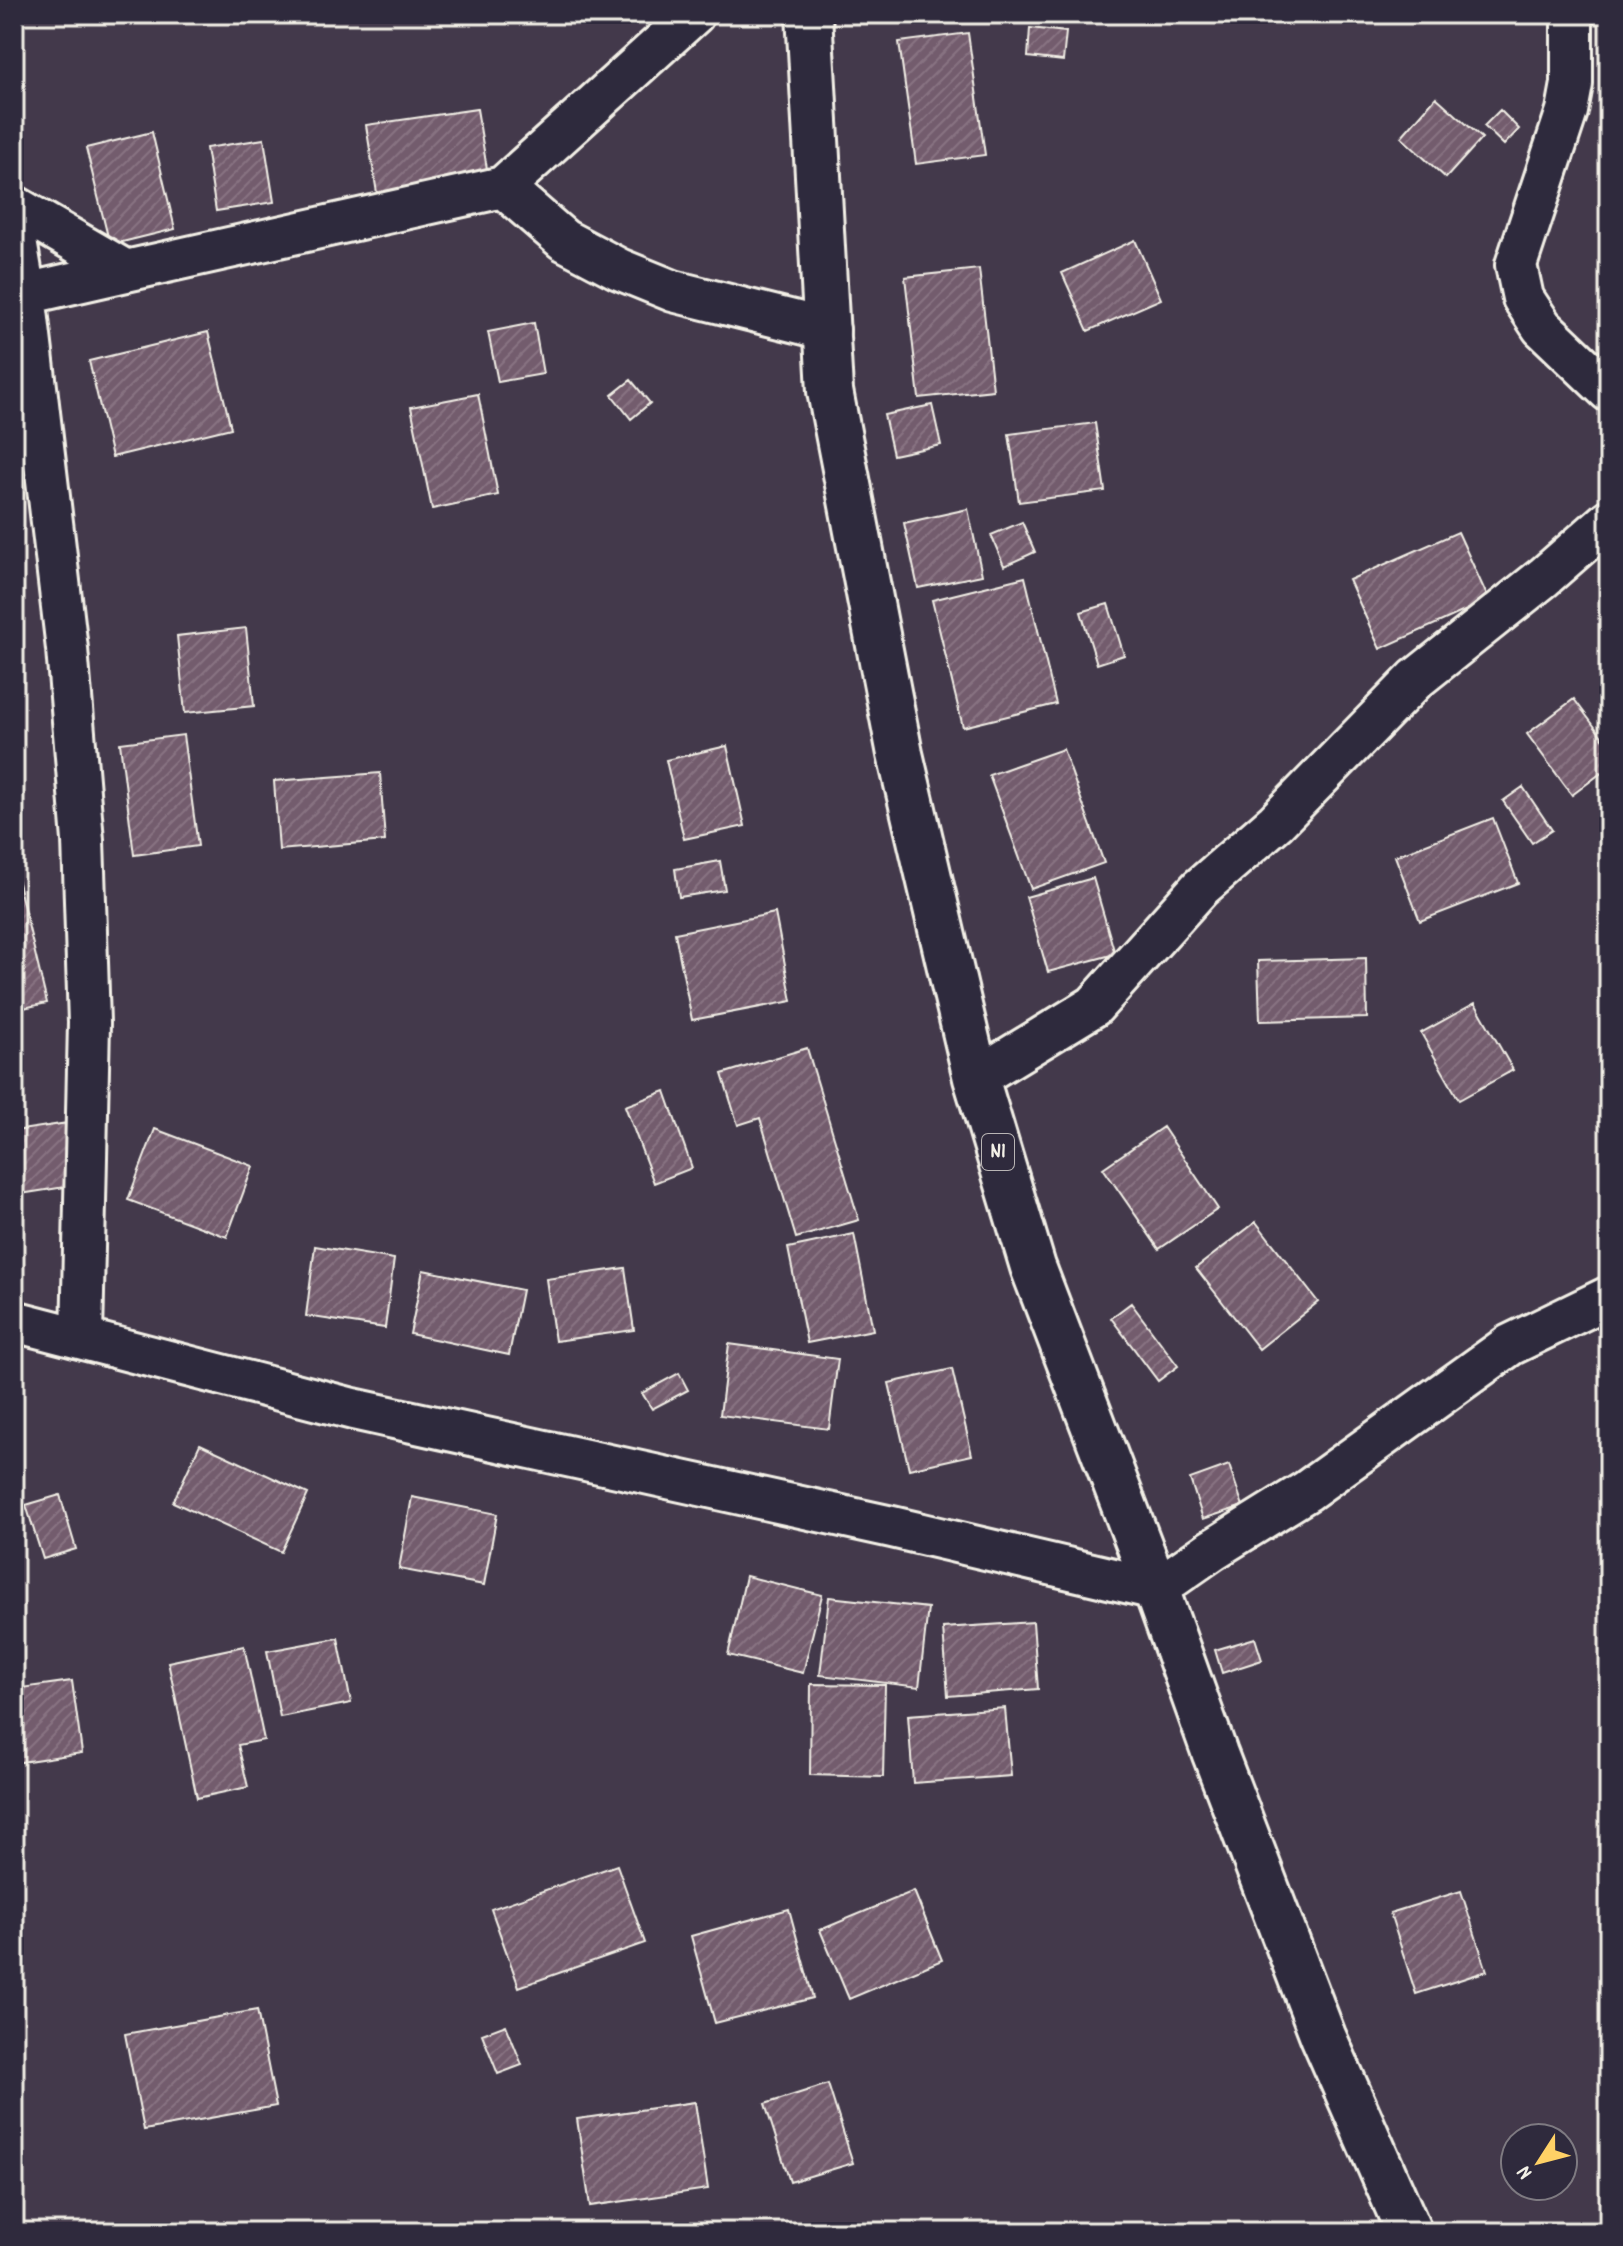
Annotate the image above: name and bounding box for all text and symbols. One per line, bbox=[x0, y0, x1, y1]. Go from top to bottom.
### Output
road number: N1 bbox=[982, 1134, 1014, 1170]
north arrow bbox=[1499, 2122, 1579, 2202]
text: N bbox=[1510, 2158, 1541, 2185]

